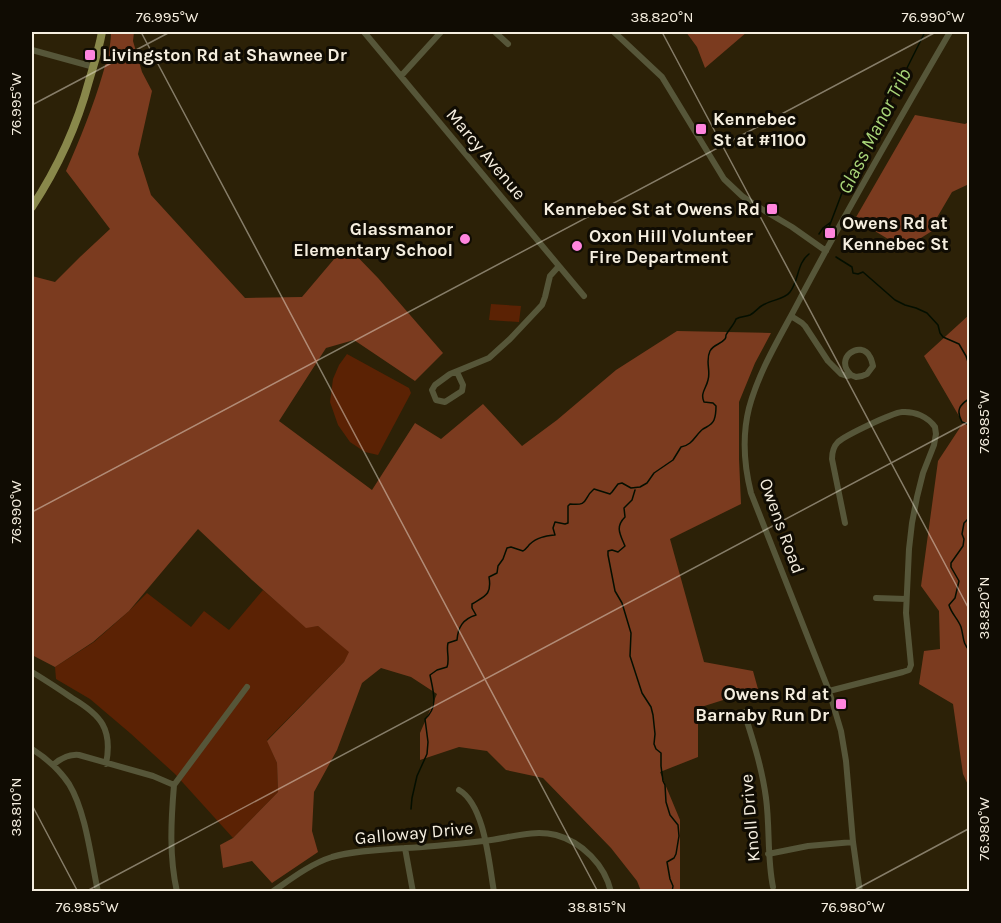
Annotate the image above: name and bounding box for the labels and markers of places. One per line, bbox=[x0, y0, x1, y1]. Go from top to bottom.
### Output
place label: Livingston Rd at Shawnee Dr bbox=[102, 44, 347, 66]
marker: Livingston Rd at Shawnee Dr bbox=[83, 48, 97, 62]
place label: Kennebec St at #1100 bbox=[713, 108, 806, 151]
marker: Kennebec St at #1100 bbox=[694, 122, 708, 136]
place label: Kennebec St at Owens Rd bbox=[543, 198, 760, 220]
marker: Kennebec St at Owens Rd bbox=[765, 202, 779, 216]
place label: Owens Rd at Kennebec St bbox=[842, 212, 949, 255]
place label: Glassmanor Elementary School bbox=[293, 218, 453, 261]
place label: Oxon Hill Volunteer Fire Department bbox=[589, 225, 753, 268]
marker: Owens Rd at Kennebec St bbox=[823, 226, 837, 240]
marker: Glassmanor Elementary School bbox=[458, 232, 472, 246]
marker: Oxon Hill Volunteer Fire Department bbox=[570, 239, 584, 253]
place label: Owens Rd at Barnaby Run Dr bbox=[695, 683, 829, 726]
marker: Owens Rd at Barnaby Run Dr bbox=[834, 697, 848, 711]

